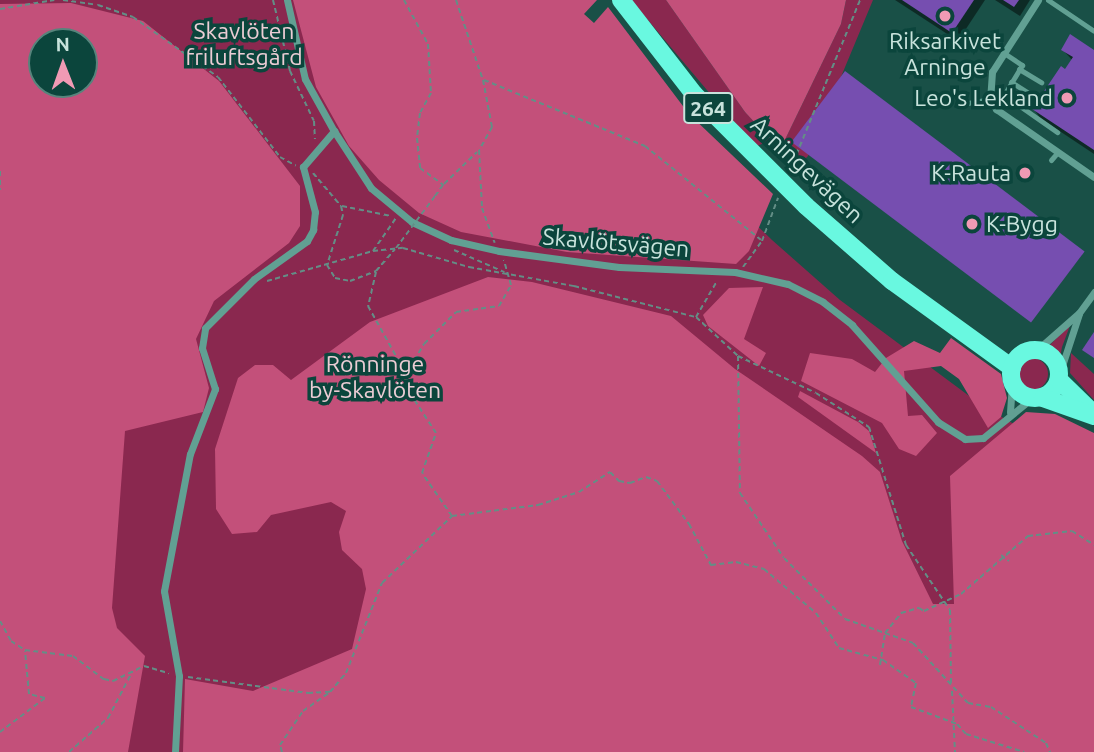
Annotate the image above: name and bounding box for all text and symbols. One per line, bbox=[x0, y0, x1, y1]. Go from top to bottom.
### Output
marker: Riksarkivet Arninge bbox=[937, 8, 953, 24]
park label: Skavlöten friluftsgård bbox=[185, 17, 303, 71]
place label: Riksarkivet Arninge bbox=[889, 27, 1001, 81]
north arrow bbox=[28, 28, 98, 98]
text: N bbox=[55, 33, 70, 55]
place label: Leo's Lekland bbox=[914, 84, 1053, 112]
road number: 264 bbox=[682, 90, 734, 126]
marker: Leo's Lekland bbox=[1059, 90, 1075, 106]
street label: Arningevägen bbox=[745, 111, 869, 229]
place label: K-Rauta bbox=[931, 159, 1011, 187]
marker: K-Rauta bbox=[1017, 165, 1033, 181]
place label: K-Bygg bbox=[986, 210, 1058, 238]
marker: K-Bygg bbox=[964, 216, 980, 232]
street label: Skavlötsvägen bbox=[541, 223, 691, 263]
park label: Rönninge by-Skavlöten bbox=[309, 350, 441, 404]

